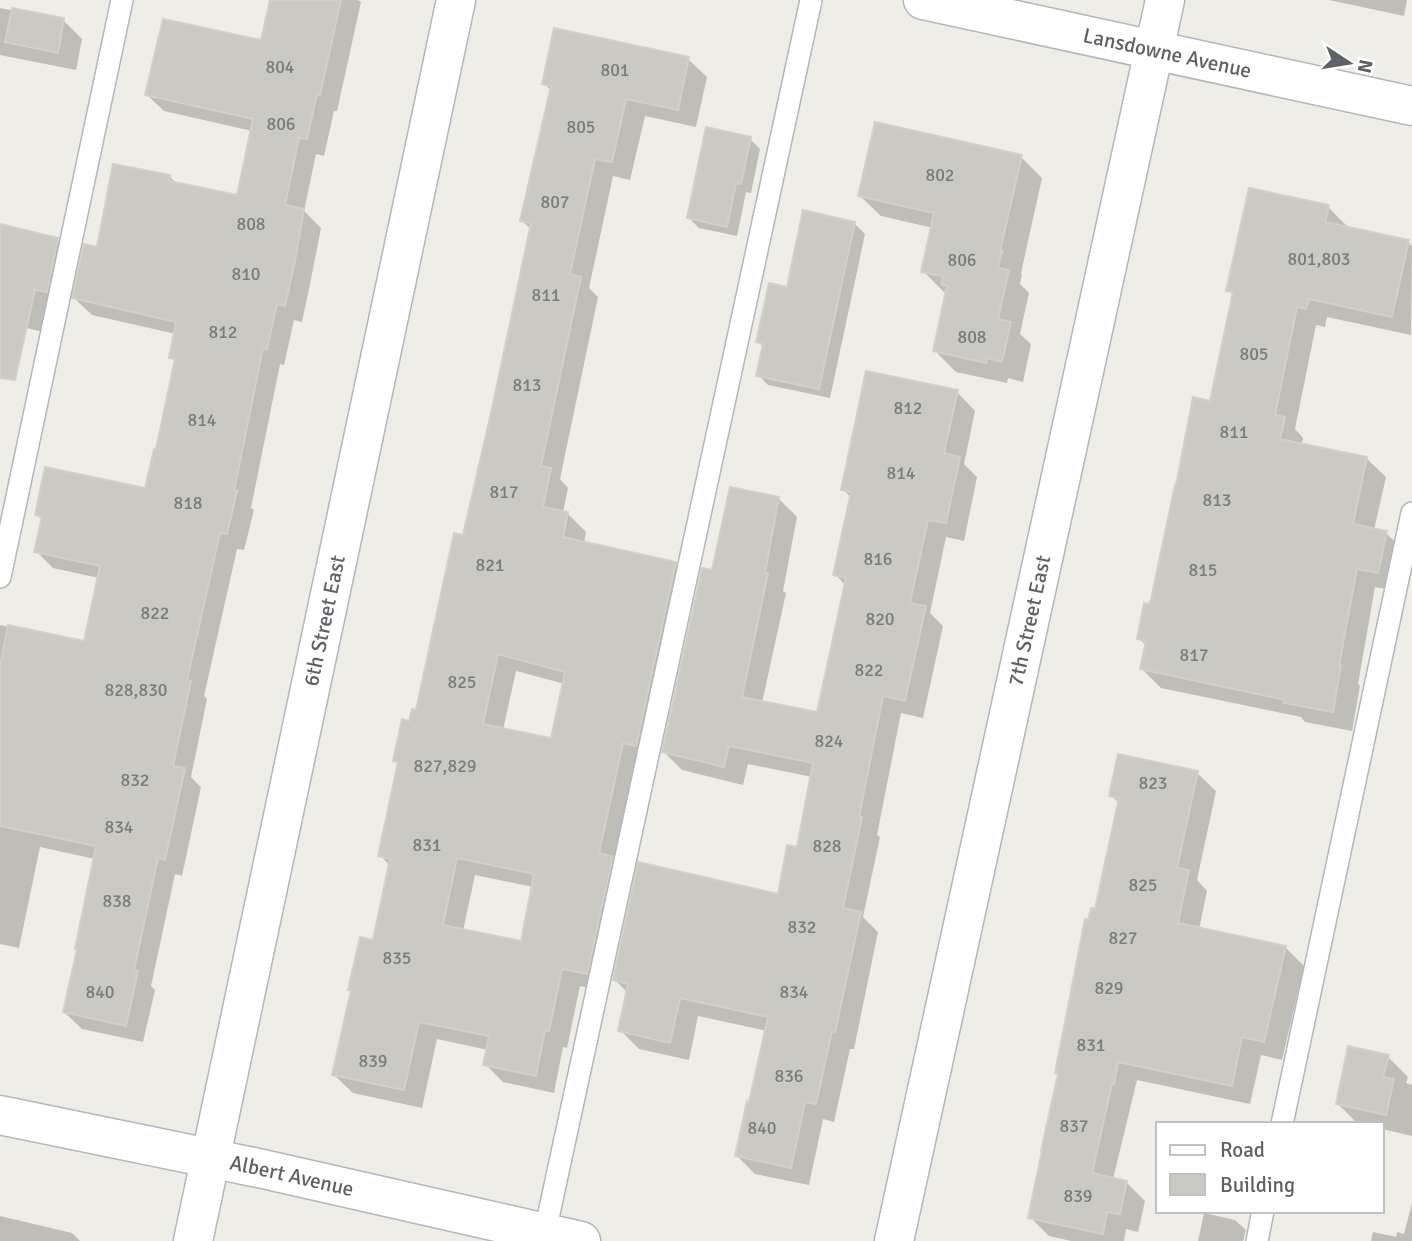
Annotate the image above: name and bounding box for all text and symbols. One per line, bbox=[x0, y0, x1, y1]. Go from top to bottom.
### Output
street label: Lansdowne Avenue bbox=[1081, 22, 1254, 84]
north arrow bbox=[1314, 28, 1384, 98]
house number: 804 bbox=[265, 56, 295, 78]
text: N bbox=[1352, 57, 1378, 75]
house number: 801 bbox=[600, 59, 630, 81]
house number: 806 bbox=[266, 113, 296, 135]
house number: 805 bbox=[566, 116, 596, 138]
house number: 802 bbox=[925, 164, 955, 186]
house number: 807 bbox=[540, 191, 570, 213]
house number: 808 bbox=[236, 213, 266, 235]
house number: 801,803 bbox=[1287, 248, 1351, 270]
house number: 806 bbox=[947, 249, 977, 271]
house number: 810 bbox=[231, 263, 261, 285]
house number: 811 bbox=[531, 284, 561, 306]
house number: 812 bbox=[208, 321, 238, 343]
house number: 808 bbox=[957, 326, 987, 348]
house number: 805 bbox=[1239, 343, 1269, 365]
house number: 813 bbox=[512, 374, 542, 396]
house number: 812 bbox=[893, 397, 923, 419]
house number: 814 bbox=[187, 409, 217, 431]
house number: 811 bbox=[1219, 421, 1249, 443]
house number: 814 bbox=[886, 462, 916, 484]
house number: 817 bbox=[489, 481, 519, 503]
house number: 813 bbox=[1202, 489, 1232, 511]
house number: 818 bbox=[173, 492, 203, 514]
house number: 816 bbox=[863, 548, 893, 570]
street label: 6th Street East bbox=[298, 553, 351, 689]
street label: 7th Street East bbox=[1003, 553, 1056, 688]
house number: 821 bbox=[475, 554, 505, 576]
house number: 815 bbox=[1188, 559, 1218, 581]
house number: 822 bbox=[140, 602, 170, 624]
house number: 820 bbox=[865, 608, 895, 630]
house number: 817 bbox=[1179, 644, 1209, 666]
house number: 822 bbox=[854, 659, 884, 681]
house number: 825 bbox=[447, 671, 477, 693]
house number: 828,830 bbox=[104, 679, 168, 701]
house number: 824 bbox=[814, 730, 844, 752]
house number: 827,829 bbox=[413, 755, 477, 777]
house number: 832 bbox=[120, 769, 150, 791]
house number: 823 bbox=[1138, 772, 1168, 794]
house number: 834 bbox=[104, 816, 134, 838]
house number: 831 bbox=[412, 834, 442, 856]
house number: 828 bbox=[812, 835, 842, 857]
house number: 825 bbox=[1128, 874, 1158, 896]
house number: 838 bbox=[102, 890, 132, 912]
house number: 832 bbox=[787, 916, 817, 938]
house number: 827 bbox=[1108, 927, 1138, 949]
house number: 835 bbox=[382, 947, 412, 969]
house number: 829 bbox=[1094, 977, 1124, 999]
house number: 840 bbox=[85, 981, 115, 1003]
house number: 834 bbox=[779, 981, 809, 1003]
house number: 831 bbox=[1076, 1034, 1106, 1056]
house number: 839 bbox=[358, 1050, 388, 1072]
house number: 836 bbox=[774, 1065, 804, 1087]
house number: 837 bbox=[1059, 1115, 1089, 1137]
house number: 840 bbox=[747, 1117, 777, 1139]
legend bbox=[1156, 1122, 1384, 1213]
text: Road bbox=[1220, 1137, 1265, 1163]
street label: Albert Avenue bbox=[227, 1150, 356, 1202]
text: Building bbox=[1220, 1172, 1295, 1198]
house number: 839 bbox=[1063, 1185, 1093, 1207]

